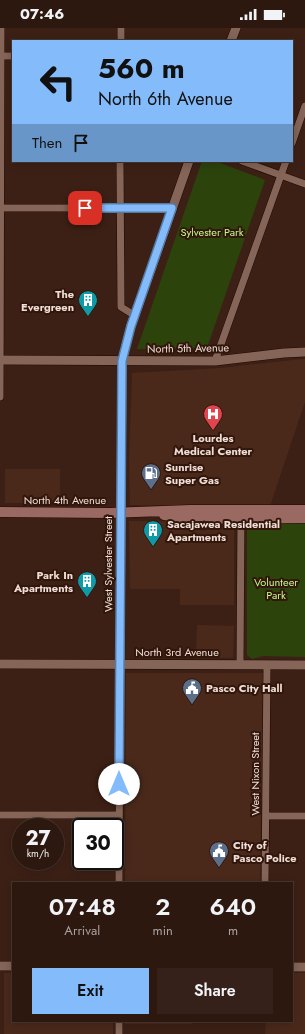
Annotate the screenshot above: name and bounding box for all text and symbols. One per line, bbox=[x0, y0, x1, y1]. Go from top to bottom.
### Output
text: 07:46 bbox=[20, 3, 64, 25]
text: 560 m bbox=[98, 48, 185, 89]
icon: left bbox=[32, 56, 84, 108]
text: North 6th Avenue bbox=[98, 86, 233, 112]
text: Then bbox=[32, 132, 62, 154]
icon: arrive bbox=[70, 132, 92, 154]
pin bbox=[68, 191, 102, 225]
icon: arrive bbox=[74, 197, 96, 219]
park label: Sylvester Park bbox=[180, 224, 244, 240]
place label: The Evergreen bbox=[21, 286, 74, 315]
building icon: The Evergreen bbox=[77, 289, 99, 317]
street label: North 5th Avenue bbox=[147, 339, 230, 357]
hospital icon: Lourdes Medical Center bbox=[202, 403, 224, 431]
place label: Lourdes Medical Center bbox=[174, 430, 253, 459]
place label: Sunrise Super Gas bbox=[165, 459, 219, 488]
fuel station icon: Sunrise Super Gas bbox=[140, 462, 162, 490]
street label: North 4th Avenue bbox=[24, 492, 107, 508]
street label: West Sylvester Street bbox=[100, 516, 116, 612]
place label: Sacajawea Residential Apartments bbox=[166, 516, 280, 545]
building icon: Sacajawea Residential Apartments bbox=[142, 519, 164, 547]
place label: Park In Apartments bbox=[13, 567, 73, 596]
building icon: Park In Apartments bbox=[76, 570, 98, 598]
park label: Volunteer Park bbox=[254, 574, 298, 603]
street label: North 3rd Avenue bbox=[135, 644, 219, 660]
public building icon: Pasco City Hall bbox=[181, 677, 203, 705]
place label: Pasco City Hall bbox=[206, 680, 283, 696]
street label: West Nixon Street bbox=[247, 732, 263, 816]
position arrow bbox=[98, 763, 140, 805]
speed limit sign: 30 bbox=[72, 818, 124, 870]
text: 27 bbox=[25, 824, 51, 853]
place label: City of Pasco Police bbox=[233, 837, 296, 866]
public building icon: City of Pasco Police bbox=[208, 840, 230, 868]
text: km/h bbox=[27, 846, 49, 861]
text: 07:48 bbox=[49, 889, 116, 924]
text: 2 bbox=[155, 889, 170, 924]
text: 640 bbox=[210, 889, 256, 924]
text: Arrival bbox=[64, 921, 100, 940]
text: min bbox=[153, 921, 173, 940]
text: m bbox=[228, 921, 238, 940]
button: Exit bbox=[32, 968, 149, 1014]
button: Share bbox=[157, 968, 273, 1014]

